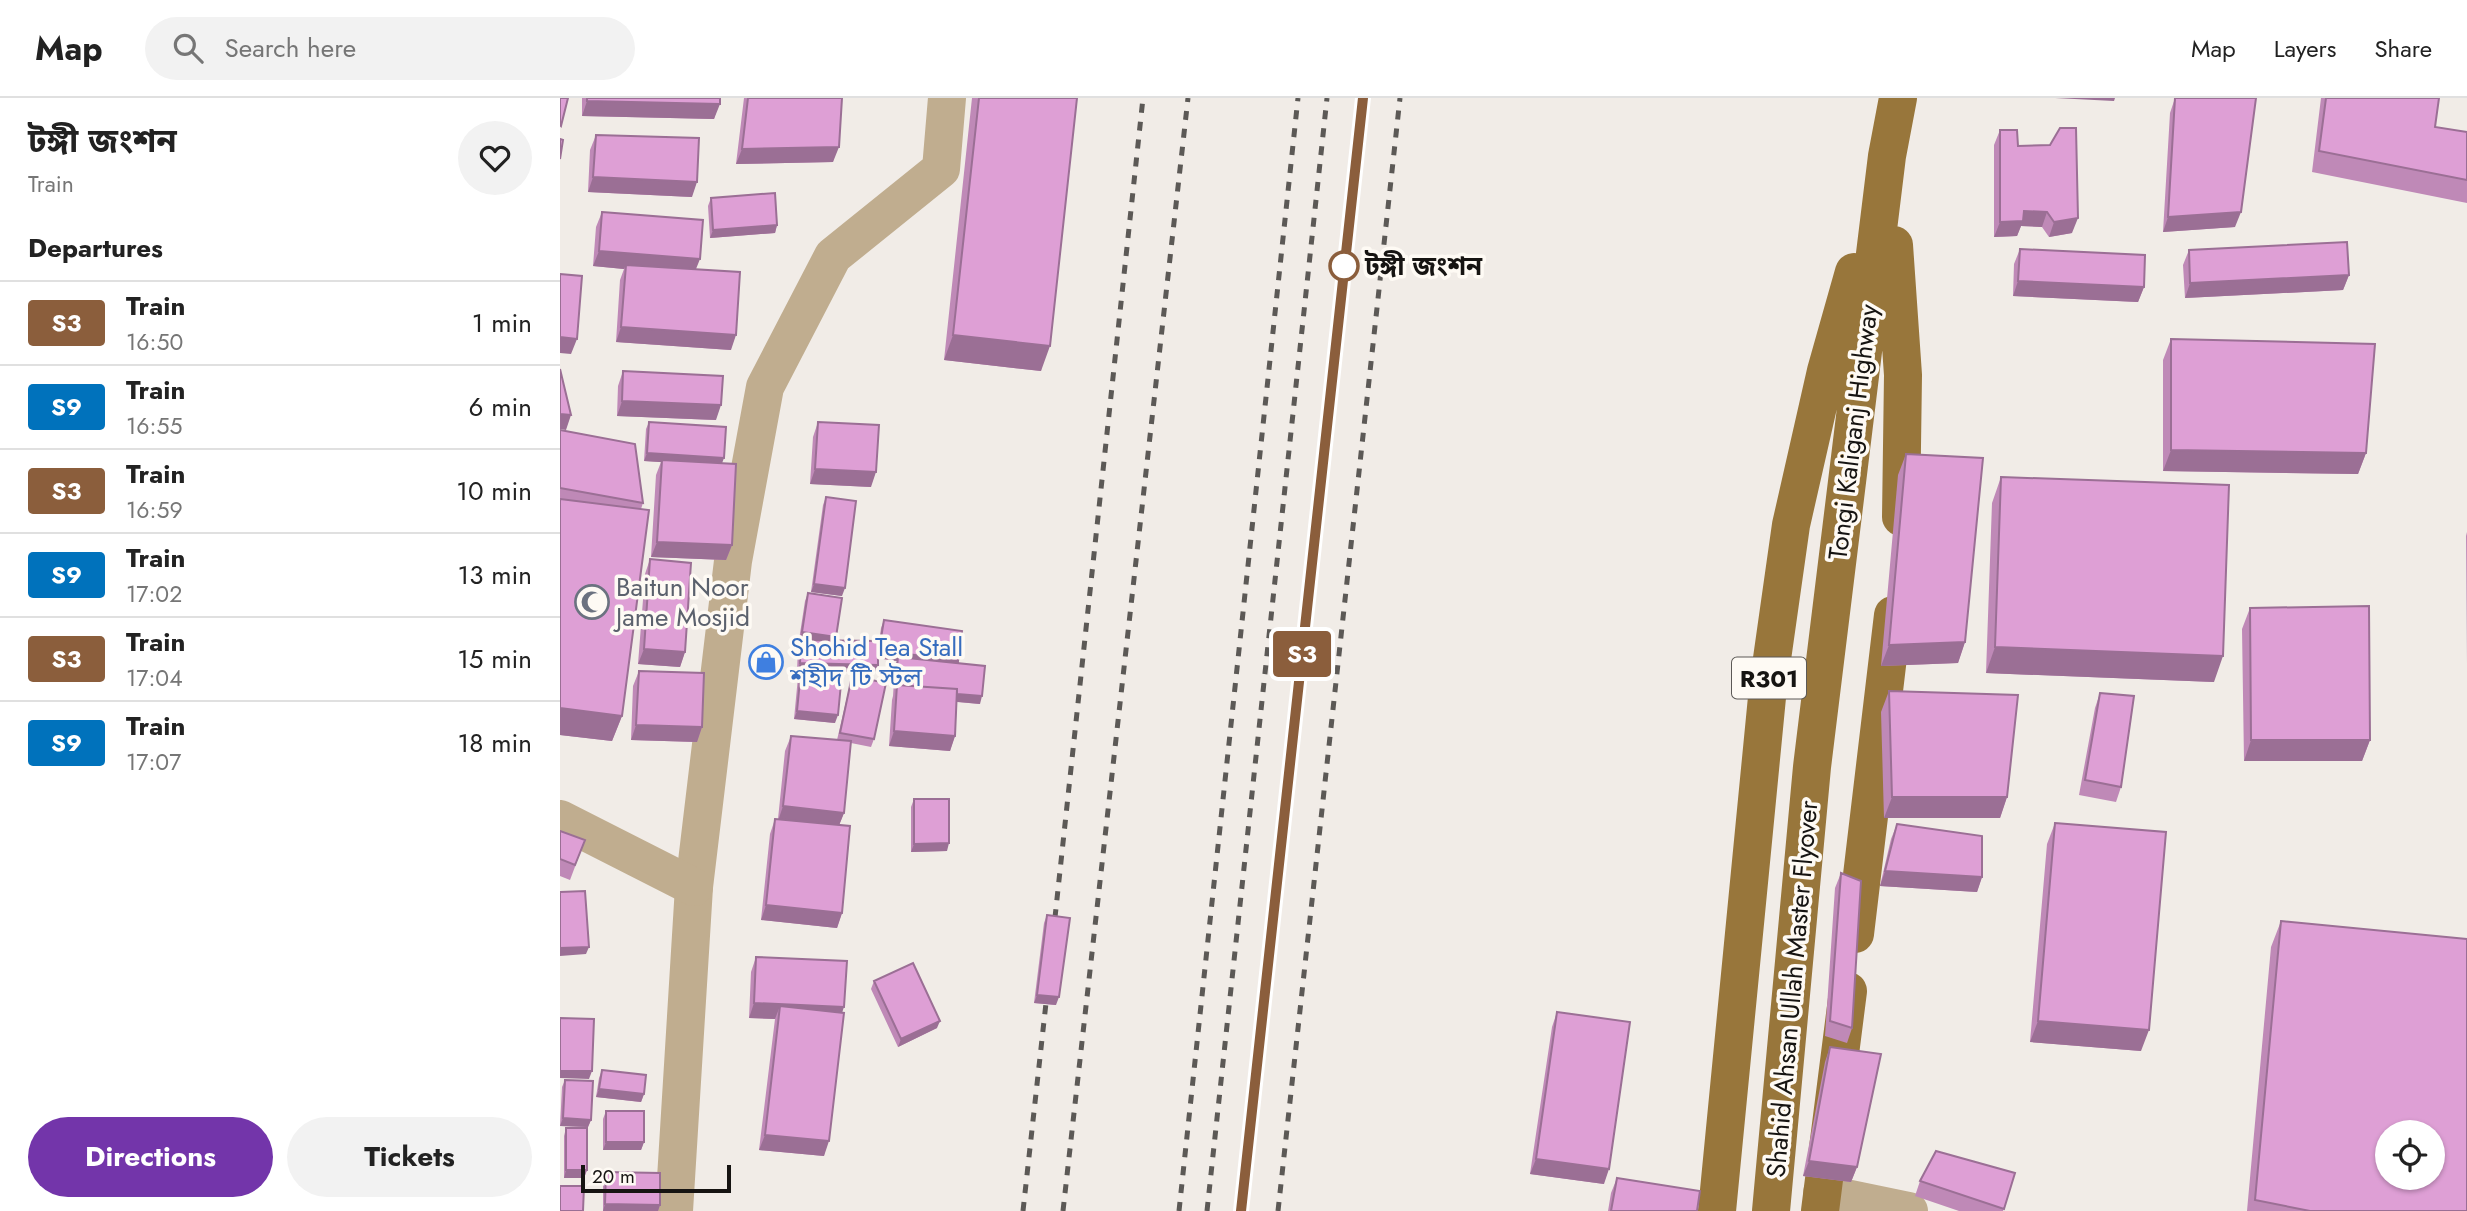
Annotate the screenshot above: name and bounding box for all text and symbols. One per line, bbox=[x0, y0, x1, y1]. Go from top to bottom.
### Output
search box bbox=[145, 17, 635, 80]
text: Map bbox=[35, 25, 103, 72]
icon: search bbox=[169, 29, 207, 67]
text: Search here bbox=[225, 29, 356, 67]
text: Map bbox=[2191, 31, 2236, 66]
text: Layers bbox=[2274, 31, 2336, 66]
text: Share bbox=[2374, 31, 2432, 66]
text: টঙ্গী জংশন bbox=[28, 117, 177, 164]
button: heart bbox=[458, 121, 532, 195]
text: Train bbox=[28, 167, 74, 201]
text: Departures bbox=[28, 229, 163, 267]
place label: টঙ্গী জংশন bbox=[1364, 247, 1483, 285]
marker: টঙ্গী জংশন bbox=[1329, 251, 1359, 281]
text: Train bbox=[126, 287, 185, 325]
street label: Tongi Kaliganj Highway bbox=[1818, 302, 1888, 562]
text: 1 min bbox=[472, 304, 532, 342]
text: S3 bbox=[52, 305, 81, 340]
text: 16:50 bbox=[126, 325, 183, 359]
text: Train bbox=[126, 371, 185, 409]
text: 6 min bbox=[469, 388, 532, 426]
text: S9 bbox=[51, 389, 82, 424]
text: 16:55 bbox=[126, 409, 182, 443]
text: Train bbox=[126, 455, 185, 493]
text: 10 min bbox=[456, 472, 532, 510]
text: S3 bbox=[52, 473, 81, 508]
text: 16:59 bbox=[126, 493, 183, 527]
text: Train bbox=[126, 539, 185, 577]
text: 13 min bbox=[458, 556, 532, 594]
text: S9 bbox=[51, 557, 82, 592]
place label: Baitun Noor Jame Mosjid bbox=[613, 568, 750, 636]
text: 17:02 bbox=[126, 577, 182, 611]
mosque icon: Baitun Noor Jame Mosjid bbox=[573, 583, 611, 621]
text: Train bbox=[126, 623, 185, 661]
place label: Shohid Tea Stall শহীদ টি স্টল bbox=[789, 628, 963, 696]
line badge: S3 bbox=[1270, 631, 1334, 677]
text: S3 bbox=[1287, 636, 1317, 671]
text: 15 min bbox=[457, 640, 532, 678]
text: S3 bbox=[52, 641, 81, 676]
shop icon: Shohid Tea Stall শহীদ টি স্টল bbox=[747, 643, 785, 681]
road number: R301 bbox=[1732, 658, 1806, 698]
text: 17:04 bbox=[126, 661, 183, 695]
text: Train bbox=[126, 707, 185, 745]
text: 18 min bbox=[458, 724, 532, 762]
text: S9 bbox=[51, 725, 82, 760]
text: 17:07 bbox=[126, 745, 181, 779]
street label: Shahid Ahsan Ullah Master Flyover bbox=[1757, 799, 1827, 1179]
button: Directions bbox=[28, 1117, 273, 1197]
button: Tickets bbox=[287, 1117, 532, 1197]
map controls bbox=[2375, 1120, 2445, 1190]
button: locate bbox=[2375, 1120, 2445, 1190]
scale bar bbox=[581, 1162, 732, 1194]
text: 20 m bbox=[592, 1163, 635, 1190]

